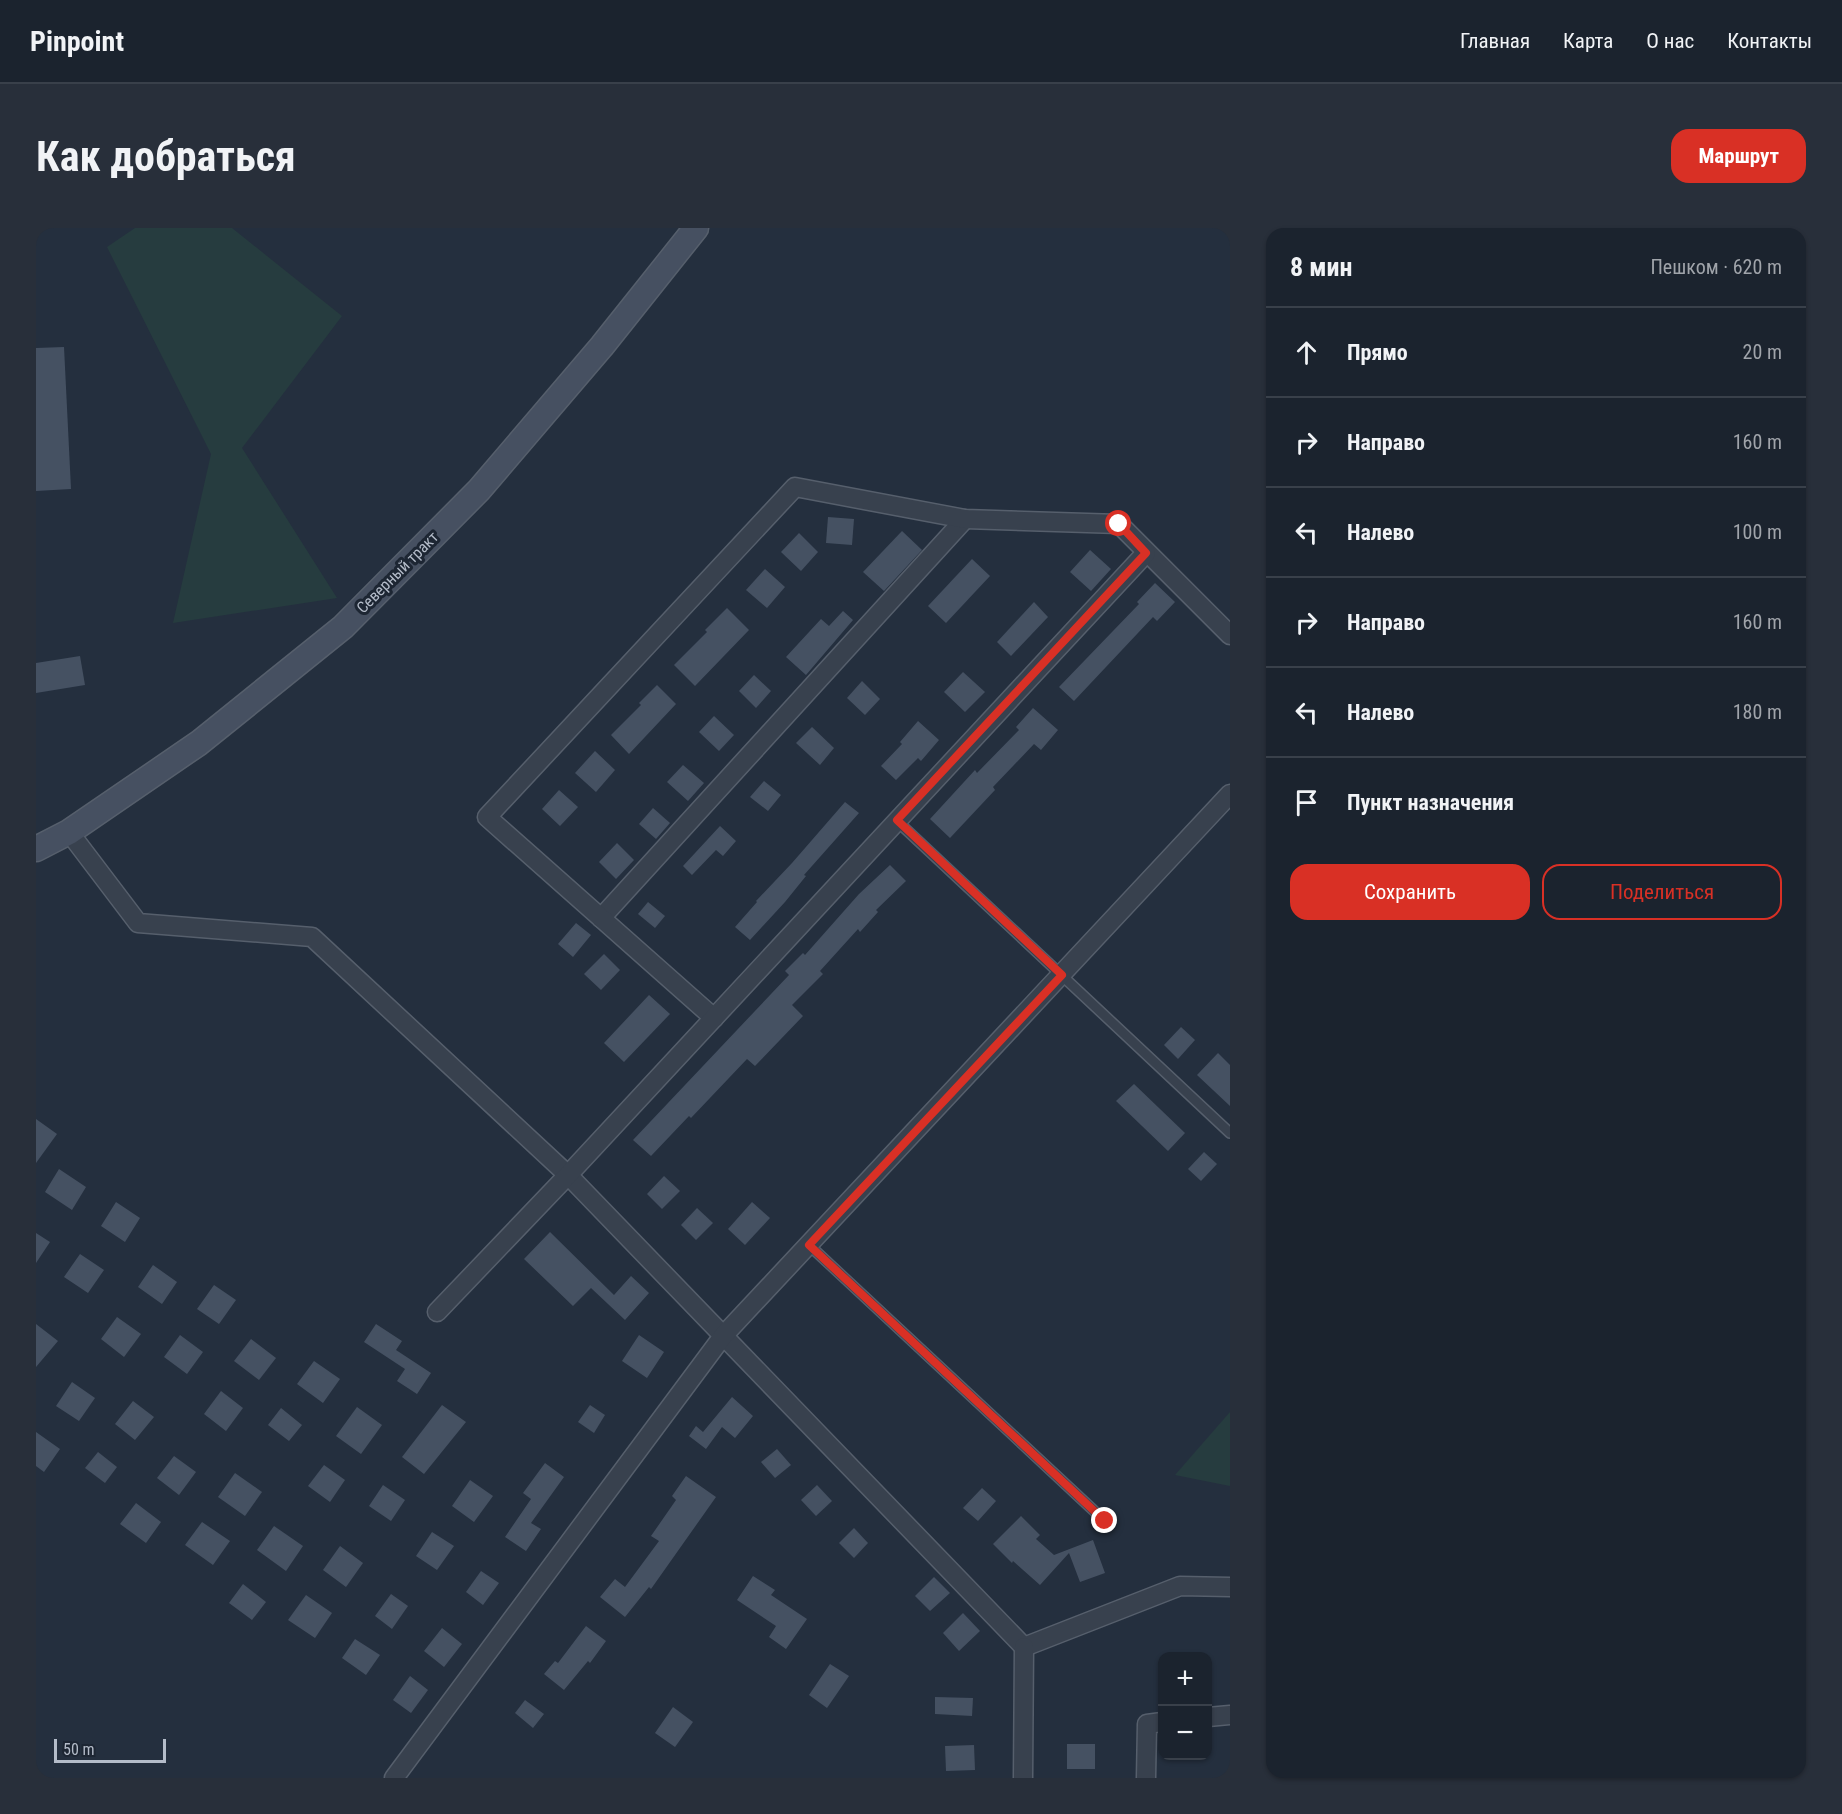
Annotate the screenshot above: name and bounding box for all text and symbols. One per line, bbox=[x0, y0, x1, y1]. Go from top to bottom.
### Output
text: Pinpoint bbox=[30, 25, 124, 58]
text: Главная bbox=[1460, 29, 1530, 53]
text: Карта bbox=[1563, 29, 1613, 53]
text: О нас bbox=[1646, 29, 1694, 53]
text: Контакты bbox=[1727, 29, 1812, 53]
button: Маршрут bbox=[1671, 129, 1806, 183]
text: Как добраться bbox=[36, 132, 296, 181]
text: 8 мин bbox=[1290, 252, 1352, 282]
text: Пешком · 620 m bbox=[1650, 255, 1782, 279]
icon: ahead bbox=[1290, 336, 1323, 369]
text: Прямо bbox=[1347, 340, 1408, 365]
text: 20 m bbox=[1743, 340, 1782, 364]
icon: right bbox=[1290, 426, 1323, 459]
text: Направо bbox=[1347, 430, 1425, 455]
text: 160 m bbox=[1733, 430, 1782, 454]
route start bbox=[1105, 510, 1131, 536]
icon: left bbox=[1290, 516, 1323, 549]
text: Налево bbox=[1347, 520, 1414, 545]
text: 100 m bbox=[1733, 520, 1782, 544]
street label: Северный тракт bbox=[353, 527, 442, 617]
icon: right bbox=[1290, 606, 1323, 639]
text: Направо bbox=[1347, 610, 1425, 635]
text: 160 m bbox=[1733, 610, 1782, 634]
icon: left bbox=[1290, 696, 1323, 729]
text: Налево bbox=[1347, 700, 1414, 725]
text: 180 m bbox=[1733, 700, 1782, 724]
icon: arrive bbox=[1290, 786, 1323, 819]
text: Пункт назначения bbox=[1347, 790, 1514, 815]
button: Сохранить bbox=[1290, 864, 1530, 920]
button: Поделиться bbox=[1542, 864, 1782, 920]
route end bbox=[1091, 1507, 1117, 1533]
map controls bbox=[1158, 1652, 1212, 1760]
button: + bbox=[1158, 1652, 1212, 1706]
button: − bbox=[1158, 1706, 1212, 1760]
scale bar bbox=[54, 1736, 166, 1764]
text: 50 m bbox=[63, 1740, 95, 1759]

